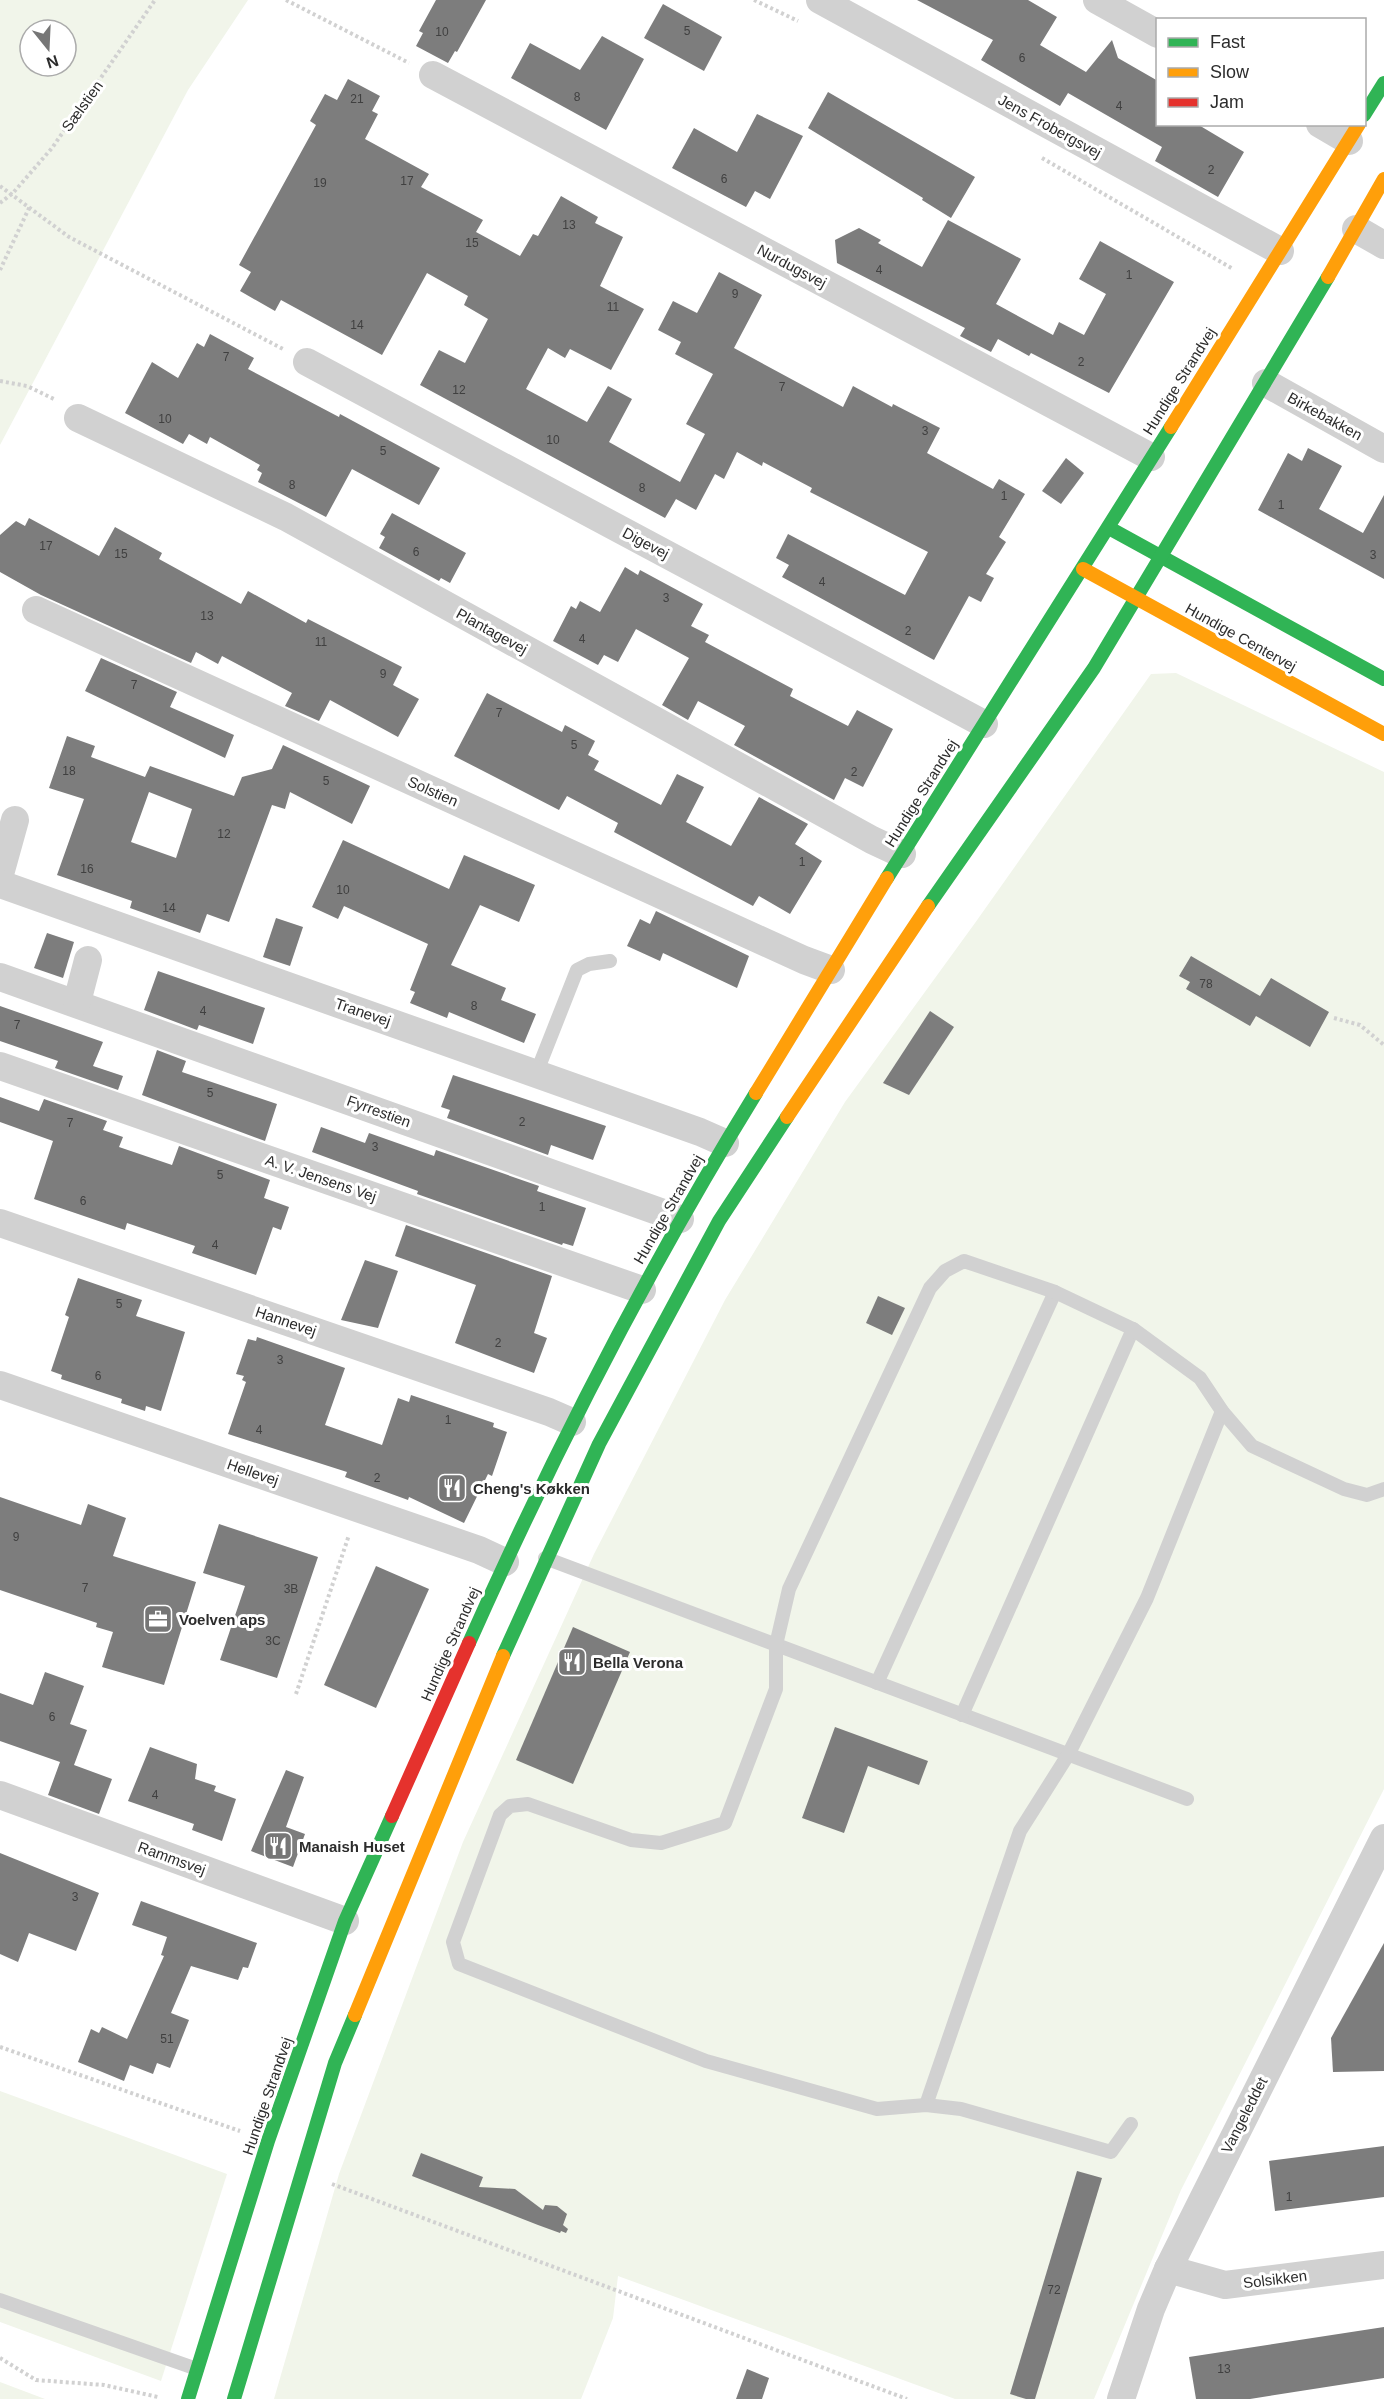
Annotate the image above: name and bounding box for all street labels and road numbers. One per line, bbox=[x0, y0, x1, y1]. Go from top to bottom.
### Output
street label: Sælstien bbox=[58, 77, 106, 135]
street label: Jens Frobergsvej bbox=[996, 91, 1104, 161]
street label: Nurdugsvej bbox=[755, 241, 829, 291]
street label: Hundige Strandvej bbox=[1139, 324, 1219, 438]
street label: Birkebakken bbox=[1285, 389, 1365, 443]
street label: Digevej bbox=[620, 524, 672, 562]
street label: Hundige Centervej bbox=[1183, 599, 1299, 675]
street label: Plantagevej bbox=[454, 605, 530, 657]
street label: Hundige Strandvej bbox=[881, 736, 961, 850]
street label: Solstien bbox=[405, 772, 461, 810]
street label: Tranevej bbox=[333, 995, 393, 1029]
street label: Fyrrestien bbox=[345, 1092, 413, 1130]
street label: A. V. Jensens Vej bbox=[263, 1151, 379, 1205]
street label: Hundige Strandvej bbox=[630, 1151, 706, 1267]
street label: Hannevej bbox=[253, 1303, 319, 1339]
street label: Hellevej bbox=[225, 1455, 281, 1489]
street label: Hundige Strandvej bbox=[417, 1584, 483, 1704]
street label: Rammsvej bbox=[136, 1838, 208, 1878]
street label: Hundige Strandvej bbox=[239, 2035, 295, 2157]
street label: Vangeleddet bbox=[1218, 2073, 1271, 2156]
street label: Solsikken bbox=[1242, 2267, 1308, 2291]

